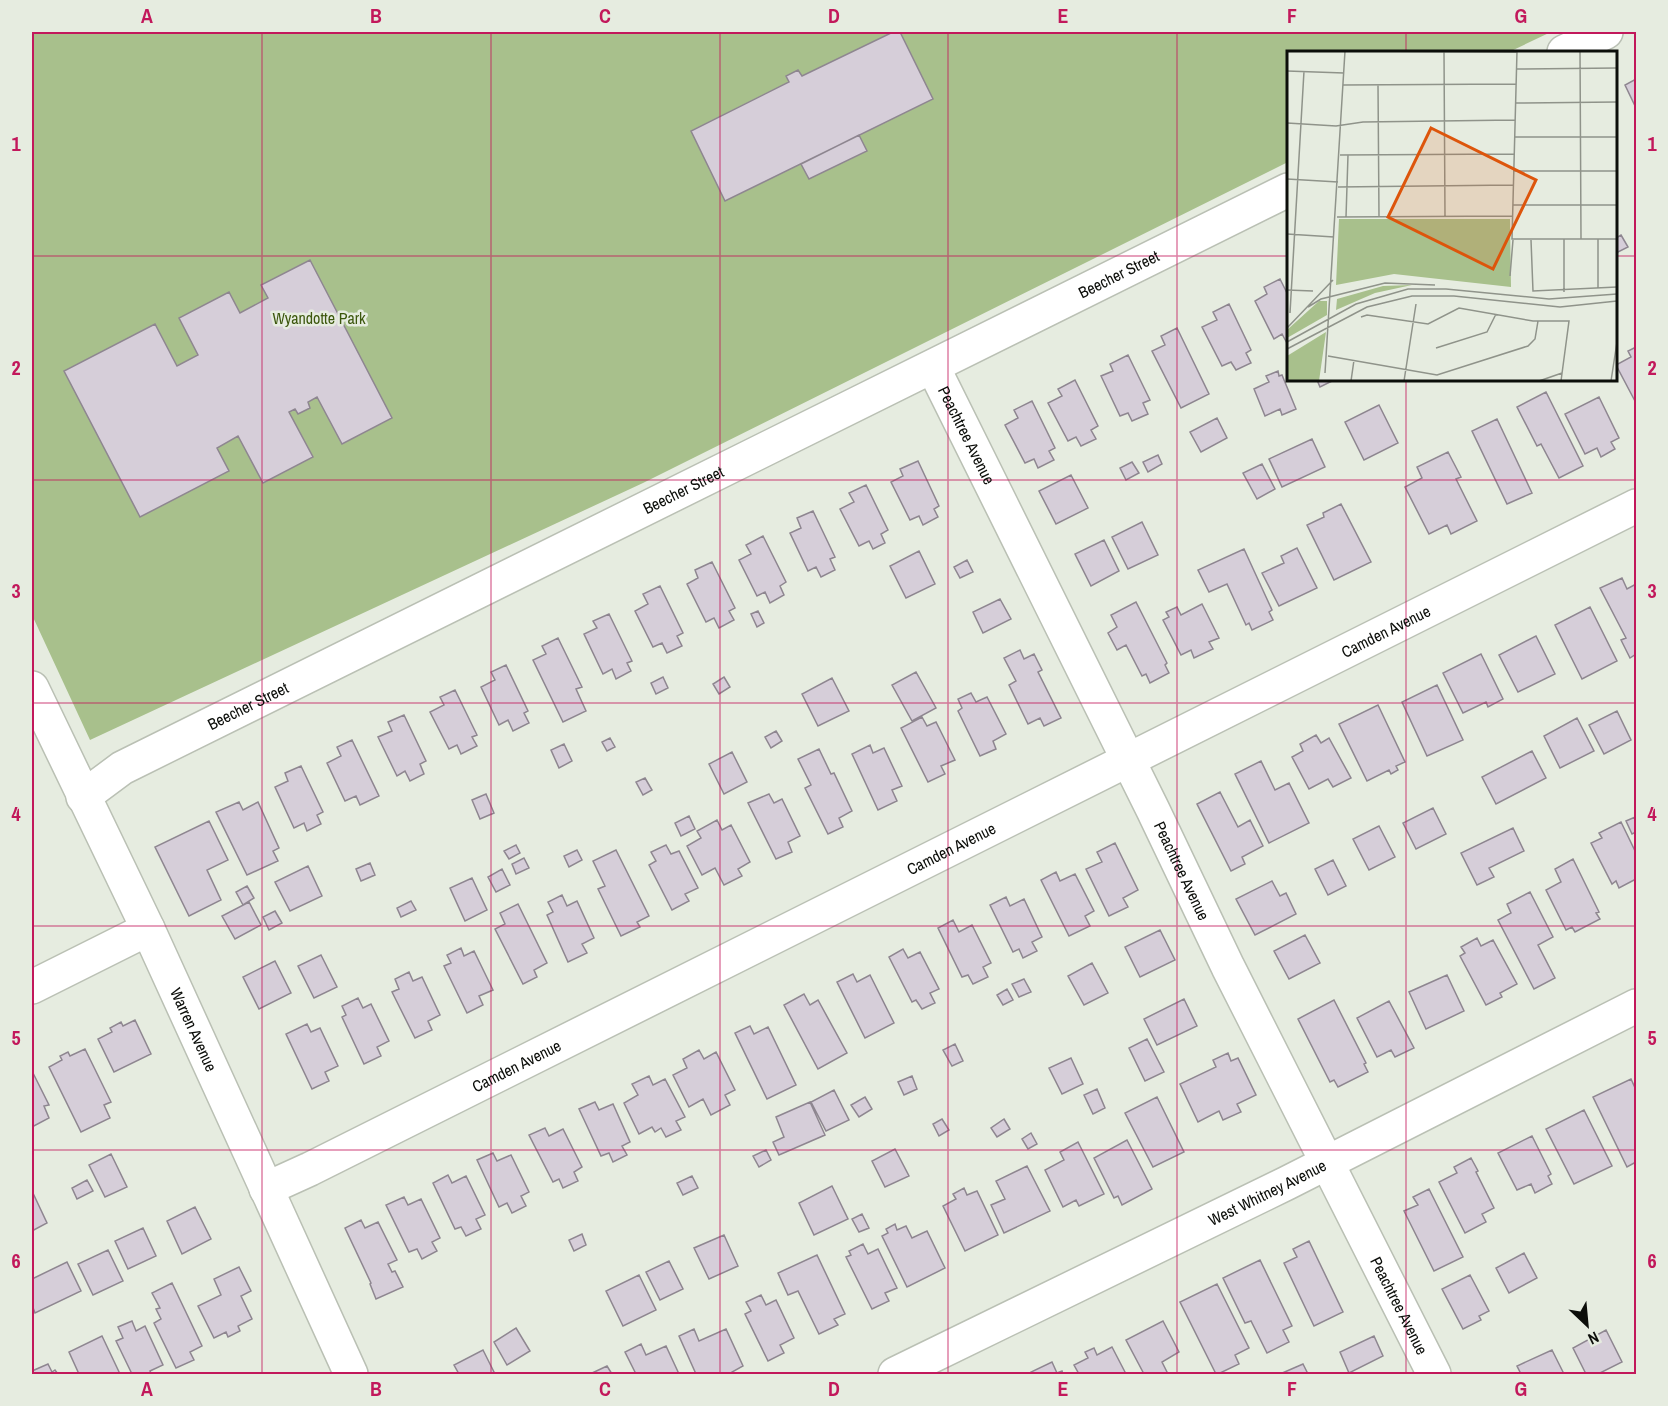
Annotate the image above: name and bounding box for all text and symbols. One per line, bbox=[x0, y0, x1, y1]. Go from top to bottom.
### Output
text: A bbox=[141, 2, 153, 29]
text: B bbox=[370, 2, 382, 29]
text: C bbox=[599, 2, 611, 29]
text: D bbox=[828, 2, 840, 29]
text: E bbox=[1058, 2, 1069, 29]
text: F bbox=[1287, 2, 1297, 29]
text: G bbox=[1515, 2, 1527, 29]
inset map bbox=[1287, 51, 1617, 381]
text: 1 bbox=[11, 130, 21, 157]
text: 1 bbox=[1647, 130, 1657, 157]
street label: Beecher Street bbox=[1075, 244, 1163, 303]
park label: Wyandotte Park bbox=[272, 307, 366, 329]
text: 2 bbox=[11, 354, 21, 381]
text: 2 bbox=[1647, 354, 1657, 381]
street label: Peachtree Avenue bbox=[933, 382, 1000, 488]
street label: Beecher Street bbox=[639, 460, 728, 519]
text: 3 bbox=[11, 577, 21, 604]
text: 3 bbox=[1647, 577, 1657, 604]
street label: Camden Avenue bbox=[1337, 600, 1434, 663]
street label: Beecher Street bbox=[204, 676, 292, 735]
text: 4 bbox=[11, 800, 21, 827]
text: 4 bbox=[1647, 800, 1657, 827]
street label: Camden Avenue bbox=[903, 817, 999, 880]
street label: Peachtree Avenue bbox=[1149, 818, 1215, 924]
street label: Warren Avenue bbox=[165, 984, 223, 1075]
text: 5 bbox=[11, 1024, 21, 1051]
text: 5 bbox=[1647, 1024, 1657, 1051]
street label: Camden Avenue bbox=[468, 1034, 565, 1097]
street label: West Whitney Avenue bbox=[1204, 1154, 1330, 1231]
text: 6 bbox=[11, 1247, 21, 1274]
text: 6 bbox=[1647, 1247, 1657, 1274]
street label: Peachtree Avenue bbox=[1365, 1253, 1433, 1358]
north arrow bbox=[1557, 1295, 1617, 1355]
text: N bbox=[1584, 1327, 1603, 1350]
text: A bbox=[141, 1375, 153, 1402]
text: B bbox=[370, 1375, 382, 1402]
text: C bbox=[599, 1375, 611, 1402]
text: D bbox=[828, 1375, 840, 1402]
text: E bbox=[1058, 1375, 1069, 1402]
text: F bbox=[1287, 1375, 1297, 1402]
text: G bbox=[1515, 1375, 1527, 1402]

